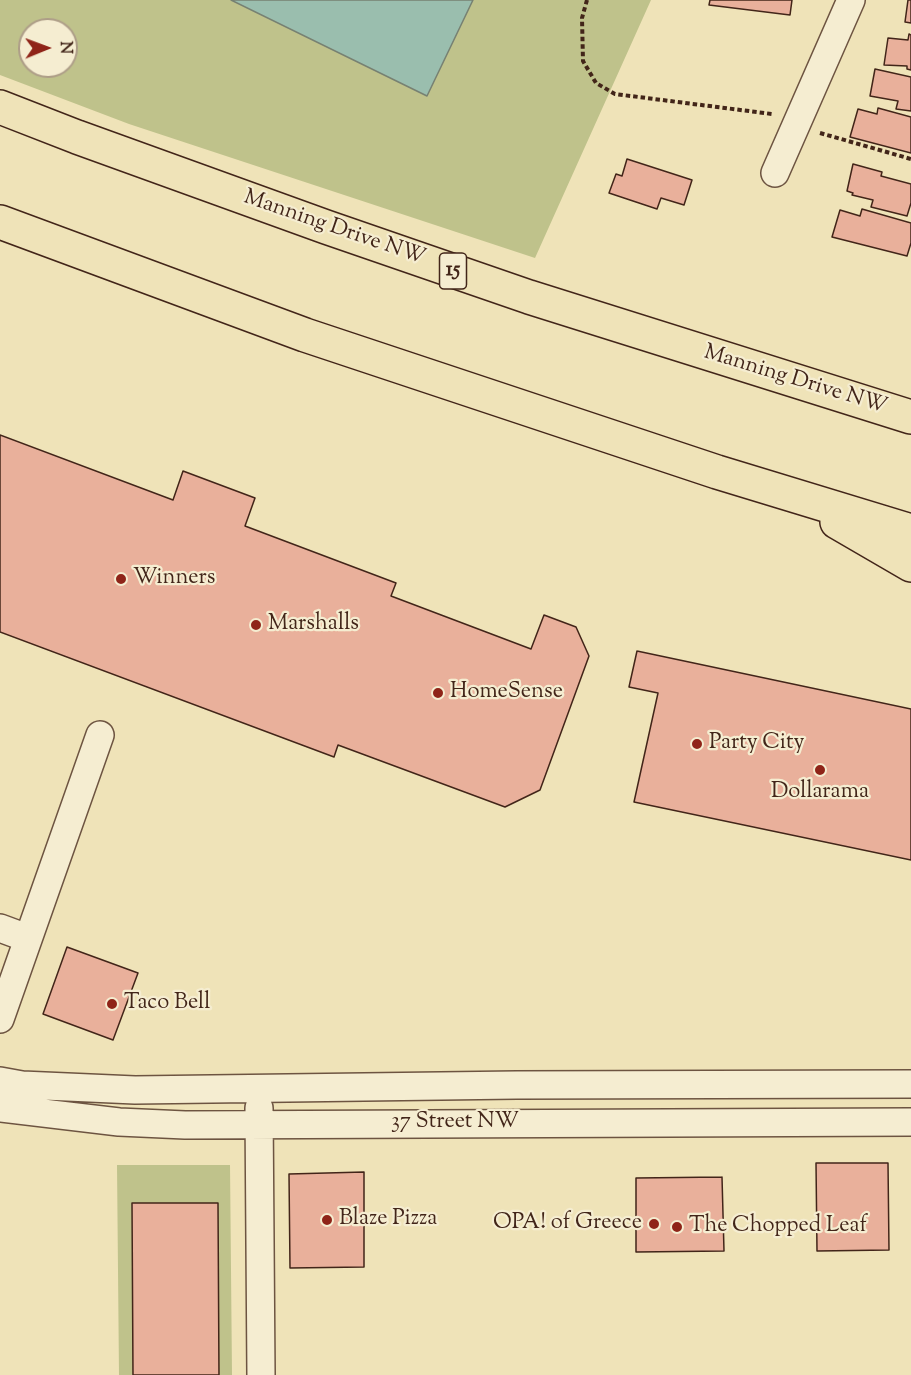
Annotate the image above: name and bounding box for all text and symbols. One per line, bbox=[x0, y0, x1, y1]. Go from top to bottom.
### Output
north arrow bbox=[18, 18, 78, 78]
text: N bbox=[53, 41, 76, 54]
street label: Manning Drive NW bbox=[240, 186, 428, 272]
road number: 15 bbox=[440, 253, 466, 289]
street label: Manning Drive NW bbox=[700, 341, 890, 421]
place label: Winners bbox=[133, 566, 215, 592]
marker: Winners bbox=[114, 572, 128, 586]
place label: Marshalls bbox=[268, 612, 359, 638]
marker: Marshalls bbox=[249, 618, 263, 632]
place label: HomeSense bbox=[450, 680, 563, 706]
marker: HomeSense bbox=[431, 686, 445, 700]
place label: Party City bbox=[709, 731, 804, 757]
marker: Party City bbox=[690, 737, 704, 751]
marker: Dollarama bbox=[813, 763, 827, 777]
place label: Dollarama bbox=[771, 780, 869, 806]
place label: Taco Bell bbox=[124, 991, 210, 1017]
marker: Taco Bell bbox=[105, 997, 119, 1011]
street label: 37 Street NW bbox=[391, 1110, 519, 1136]
place label: Blaze Pizza bbox=[339, 1207, 437, 1233]
place label: OPA! of Greece bbox=[493, 1211, 642, 1237]
marker: Blaze Pizza bbox=[320, 1213, 334, 1227]
place label: The Chopped Leaf bbox=[689, 1214, 867, 1240]
marker: OPA! of Greece bbox=[647, 1217, 661, 1231]
marker: The Chopped Leaf bbox=[670, 1220, 684, 1234]

